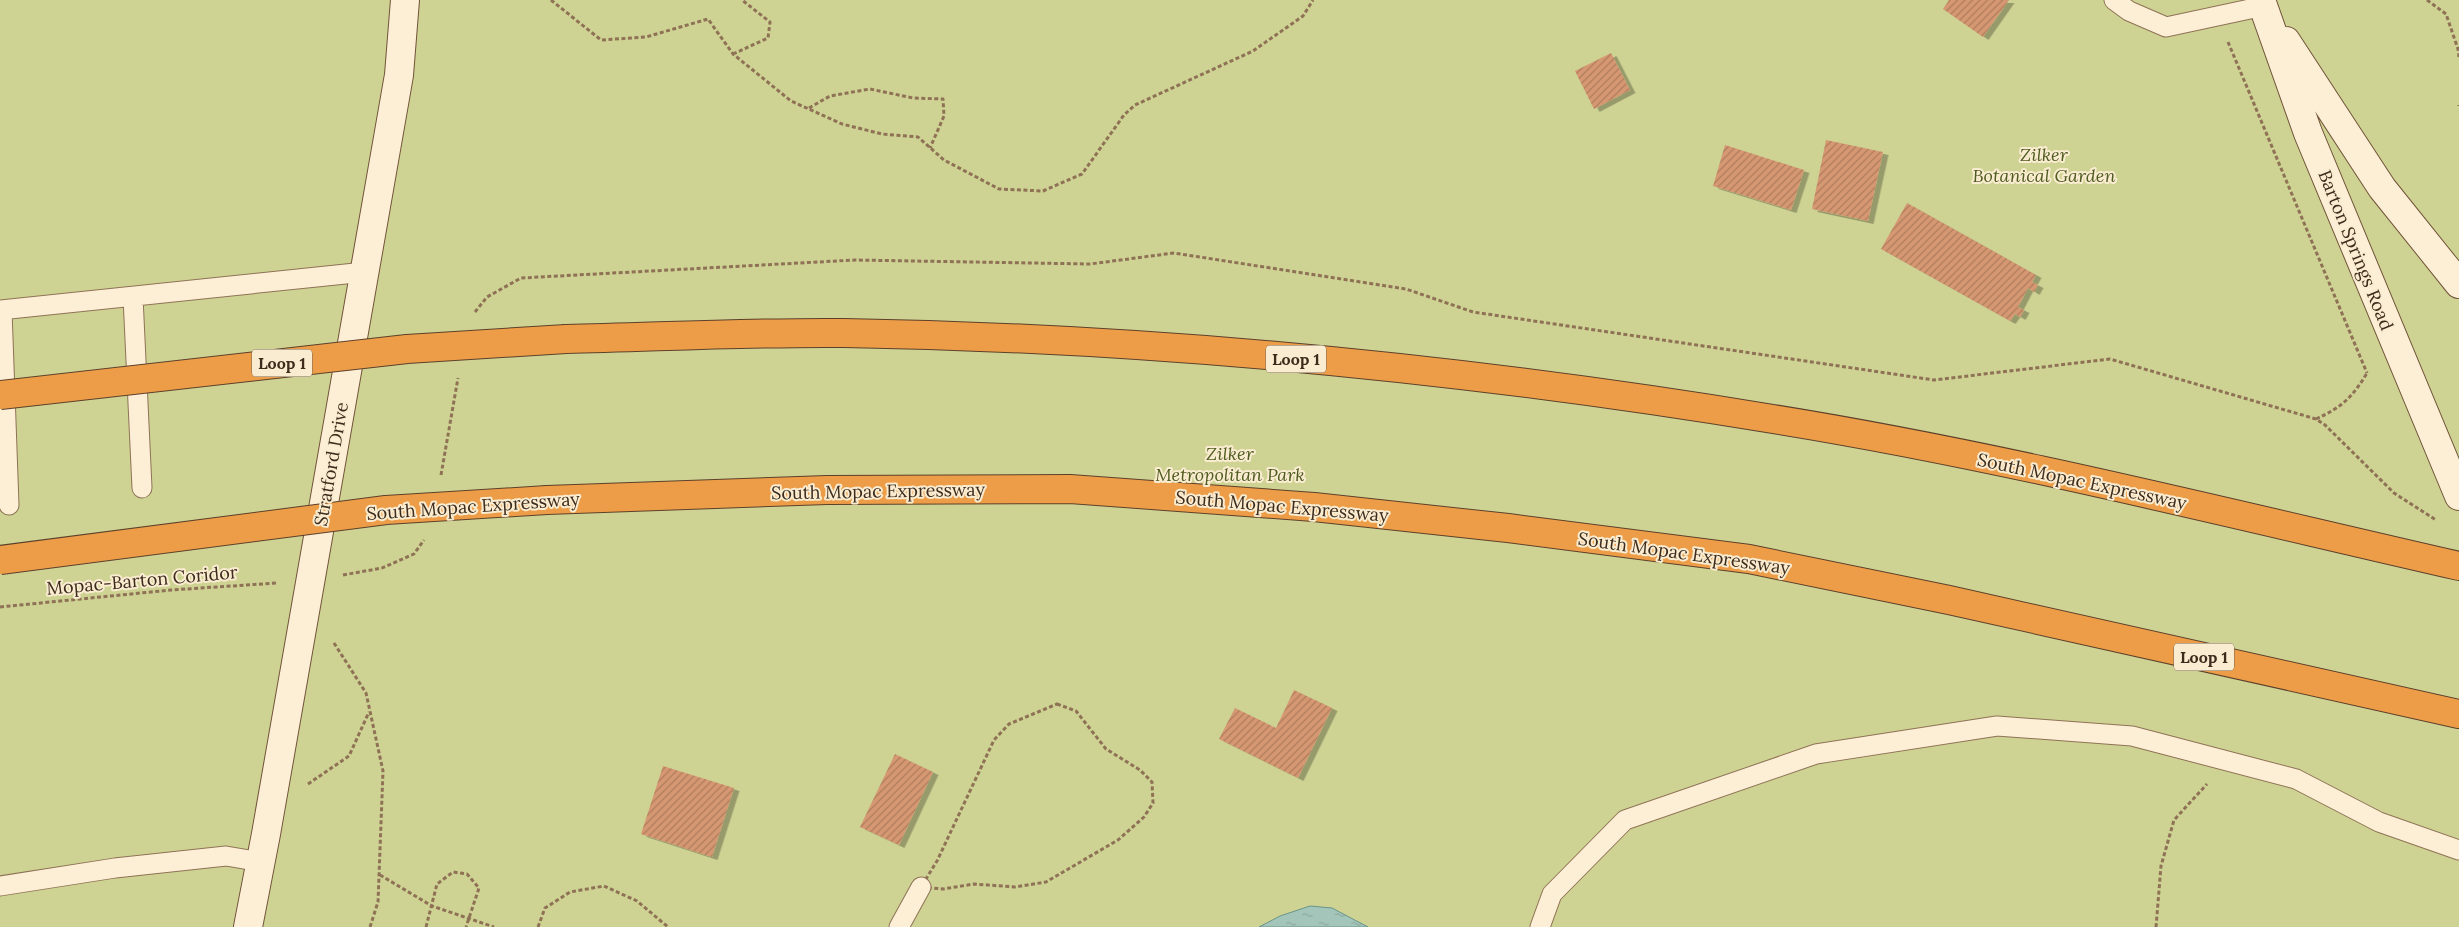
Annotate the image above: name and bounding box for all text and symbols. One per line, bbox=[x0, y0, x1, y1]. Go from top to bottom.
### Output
park label: Zilker Botanical Garden bbox=[1972, 143, 2116, 187]
street label: Barton Springs Road bbox=[2313, 166, 2399, 334]
road number: Loop 1 bbox=[1266, 346, 1326, 372]
road number: Loop 1 bbox=[252, 349, 312, 376]
street label: Stratford Drive bbox=[309, 400, 353, 528]
park label: Zilker Metropolitan Park bbox=[1155, 442, 1305, 486]
street label: South Mopac Expressway bbox=[1975, 448, 2189, 515]
street label: South Mopac Expressway bbox=[771, 478, 986, 504]
street label: South Mopac Expressway bbox=[1175, 485, 1390, 527]
street label: South Mopac Expressway bbox=[366, 487, 581, 525]
street label: South Mopac Expressway bbox=[1577, 527, 1792, 579]
street label: Mopac-Barton Coridor bbox=[46, 560, 239, 600]
road number: Loop 1 bbox=[2174, 644, 2234, 670]

